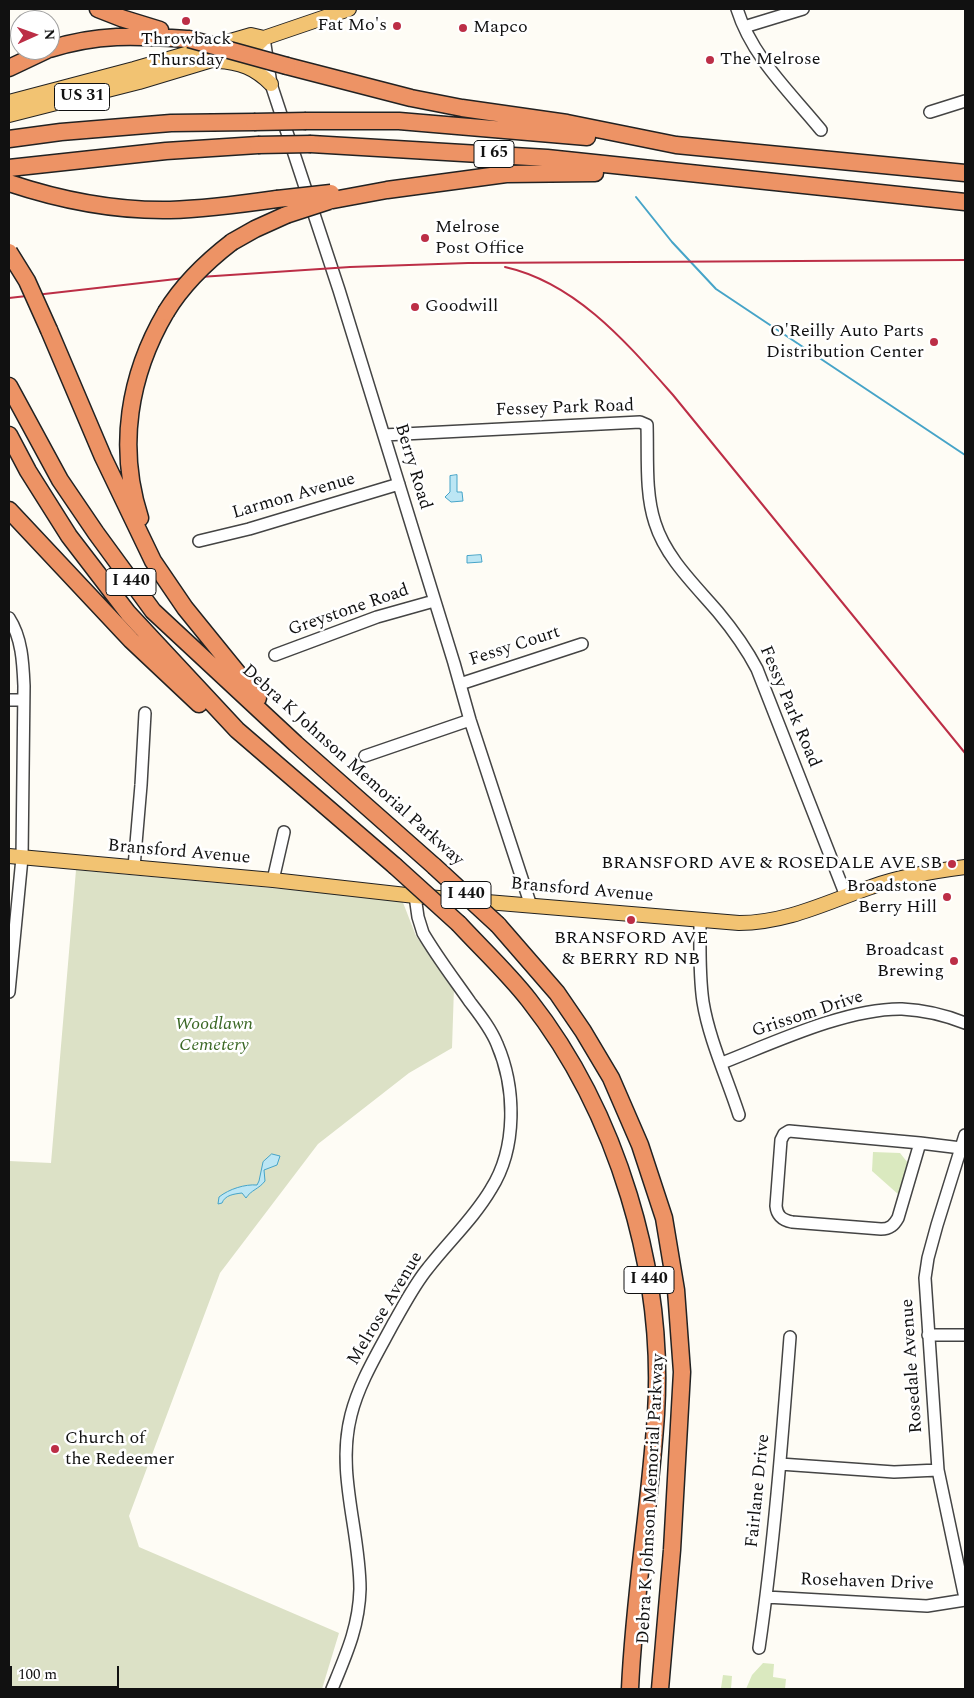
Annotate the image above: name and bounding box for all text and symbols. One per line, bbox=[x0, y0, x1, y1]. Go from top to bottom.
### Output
north arrow bbox=[10, 10, 60, 60]
marker: Throwback Thursday bbox=[180, 15, 192, 27]
place label: Fat Mo's bbox=[317, 15, 387, 37]
place label: Mapco bbox=[473, 17, 528, 39]
marker: Fat Mo's bbox=[391, 20, 403, 32]
marker: Mapco bbox=[457, 22, 469, 34]
text: N bbox=[39, 28, 60, 41]
place label: Throwback Thursday bbox=[141, 29, 231, 72]
place label: The Melrose bbox=[720, 49, 820, 71]
marker: The Melrose bbox=[704, 54, 716, 66]
road number: US 31 bbox=[54, 84, 110, 110]
road number: I 65 bbox=[474, 140, 514, 168]
place label: Melrose Post Office bbox=[435, 217, 524, 260]
marker: Melrose Post Office bbox=[419, 232, 431, 244]
place label: Goodwill bbox=[425, 296, 498, 318]
marker: Goodwill bbox=[409, 301, 421, 313]
place label: O'Reilly Auto Parts Distribution Center bbox=[766, 321, 924, 364]
marker: O'Reilly Auto Parts Distribution Center bbox=[928, 336, 940, 348]
street label: Fessey Park Road bbox=[495, 396, 635, 422]
street label: Berry Road bbox=[389, 421, 435, 513]
street label: Larmon Avenue bbox=[230, 469, 358, 525]
road number: I 440 bbox=[106, 568, 156, 596]
street label: Greystone Road bbox=[286, 580, 412, 642]
street label: Fessy Court bbox=[467, 622, 563, 672]
street label: Fessy Park Road bbox=[754, 643, 824, 771]
street label: Debra K Johnson Memorial Parkway bbox=[237, 661, 467, 871]
street label: Bransford Avenue bbox=[107, 836, 251, 870]
place label: BRANSFORD AVE & ROSEDALE AVE SB bbox=[601, 853, 942, 875]
marker: BRANSFORD AVE & ROSEDALE AVE SB bbox=[946, 858, 958, 870]
street label: Bransford Avenue bbox=[510, 874, 654, 908]
place label: Broadstone Berry Hill bbox=[846, 876, 937, 919]
road number: I 440 bbox=[441, 882, 491, 908]
marker: Broadstone Berry Hill bbox=[941, 891, 953, 903]
marker: BRANSFORD AVE & BERRY RD NB bbox=[625, 914, 637, 926]
place label: BRANSFORD AVE & BERRY RD NB bbox=[554, 928, 708, 971]
place label: Broadcast Brewing bbox=[865, 940, 944, 982]
marker: Broadcast Brewing bbox=[948, 955, 960, 967]
street label: Grissom Drive bbox=[750, 987, 866, 1043]
park label: Woodlawn Cemetery bbox=[175, 1014, 253, 1056]
street label: Melrose Avenue bbox=[344, 1248, 428, 1370]
road number: I 440 bbox=[624, 1266, 674, 1294]
street label: Rosedale Avenue bbox=[898, 1298, 928, 1434]
street label: Debra K Johnson Memorial Parkway bbox=[634, 1353, 670, 1645]
place label: Church of the Redeemer bbox=[65, 1428, 174, 1470]
street label: Fairlane Drive bbox=[742, 1433, 776, 1549]
marker: Church of the Redeemer bbox=[49, 1443, 61, 1455]
street label: Rosehaven Drive bbox=[800, 1570, 934, 1596]
scale bar bbox=[12, 1656, 121, 1688]
text: 100 m bbox=[18, 1663, 57, 1686]

